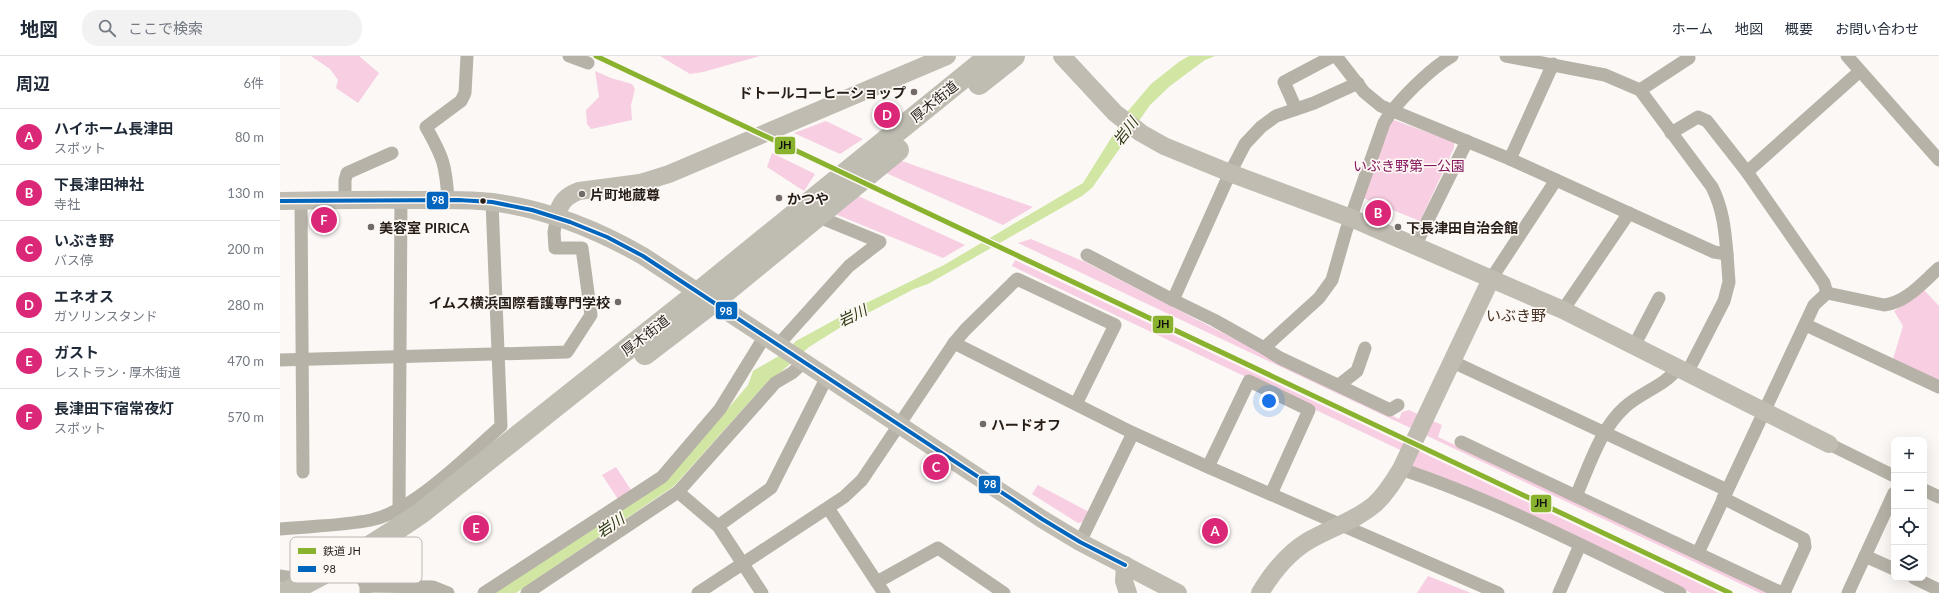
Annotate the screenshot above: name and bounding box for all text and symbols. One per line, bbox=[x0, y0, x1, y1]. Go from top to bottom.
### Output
search box bbox=[82, 10, 362, 46]
text: 地図 bbox=[20, 17, 58, 40]
icon: search bbox=[96, 17, 118, 39]
text: ここで検索 bbox=[128, 19, 203, 37]
text: ホーム bbox=[1671, 20, 1713, 37]
text: 地図 bbox=[1735, 20, 1763, 37]
text: 概要 bbox=[1785, 20, 1813, 37]
text: お問い合わせ bbox=[1835, 20, 1919, 37]
text: 周辺 bbox=[16, 73, 50, 94]
text: 6件 bbox=[243, 75, 264, 91]
street label: 厚木街道 bbox=[907, 77, 961, 125]
place label: ドトールコーヒーショップ bbox=[739, 84, 906, 101]
marker: ドトールコーヒーショップ bbox=[909, 87, 919, 97]
pin: D bbox=[874, 100, 900, 130]
water label: 岩川 bbox=[1109, 112, 1142, 148]
text: ハイホーム長津田 bbox=[54, 119, 173, 137]
text: A bbox=[24, 129, 34, 145]
text: 80 m bbox=[235, 129, 264, 145]
line badge: JH bbox=[774, 136, 796, 155]
text: JH bbox=[778, 138, 792, 151]
text: スポット bbox=[54, 140, 106, 156]
park label: いぶき野第一公園 bbox=[1353, 157, 1465, 174]
text: 下長津田神社 bbox=[54, 175, 144, 193]
text: B bbox=[25, 185, 33, 201]
text: 130 m bbox=[227, 185, 264, 201]
place label: 片町地蔵尊 bbox=[590, 186, 660, 203]
marker: 片町地蔵尊 bbox=[577, 189, 587, 199]
place label: かつや bbox=[787, 190, 829, 207]
line badge: 98 bbox=[426, 191, 449, 210]
text: 98 bbox=[432, 193, 444, 206]
marker: かつや bbox=[774, 193, 784, 203]
text: 寺社 bbox=[54, 196, 80, 212]
unlabelled marker bbox=[478, 196, 488, 206]
pin: B bbox=[1365, 198, 1391, 228]
pin: F bbox=[311, 205, 337, 235]
place label: 美容室 PIRICA bbox=[379, 219, 470, 236]
place label: 下長津田自治会館 bbox=[1406, 219, 1518, 236]
marker: 美容室 PIRICA bbox=[366, 222, 376, 232]
marker: 下長津田自治会館 bbox=[1393, 222, 1403, 232]
text: いぶき野 bbox=[54, 231, 114, 249]
text: C bbox=[25, 241, 33, 257]
text: 200 m bbox=[227, 241, 264, 257]
text: バス停 bbox=[54, 252, 93, 268]
text: エネオス bbox=[54, 287, 114, 305]
place label: イムス横浜国際看護専門学校 bbox=[428, 294, 610, 311]
text: D bbox=[24, 297, 34, 313]
text: 280 m bbox=[227, 297, 264, 313]
marker: イムス横浜国際看護専門学校 bbox=[613, 297, 623, 307]
water label: 岩川 bbox=[835, 299, 871, 330]
line badge: 98 bbox=[715, 301, 738, 320]
text: 98 bbox=[720, 304, 732, 317]
district label: いぶき野 bbox=[1486, 306, 1546, 324]
text: ガソリンスタンド bbox=[54, 308, 158, 324]
street label: 厚木街道 bbox=[618, 311, 672, 359]
line badge: JH bbox=[1152, 315, 1174, 334]
text: JH bbox=[1156, 317, 1170, 330]
text: ガスト bbox=[54, 343, 99, 361]
text: E bbox=[25, 353, 33, 369]
text: 470 m bbox=[227, 353, 264, 369]
text: レストラン · 厚木街道 bbox=[54, 364, 181, 380]
your location bbox=[1259, 391, 1279, 411]
text: 長津田下宿常夜灯 bbox=[54, 399, 174, 417]
text: F bbox=[25, 409, 33, 425]
text: 570 m bbox=[227, 409, 264, 425]
place label: ハードオフ bbox=[991, 416, 1061, 433]
marker: ハードオフ bbox=[978, 419, 988, 429]
text: スポット bbox=[54, 420, 106, 436]
map controls bbox=[1891, 437, 1927, 581]
button: + bbox=[1891, 437, 1927, 473]
pin: C bbox=[923, 452, 949, 482]
button: − bbox=[1891, 473, 1927, 509]
line badge: 98 bbox=[978, 475, 1001, 494]
text: 98 bbox=[984, 477, 996, 490]
line badge: JH bbox=[1530, 494, 1552, 513]
text: JH bbox=[1534, 496, 1548, 509]
water label: 岩川 bbox=[593, 508, 629, 541]
button: locate bbox=[1891, 509, 1927, 545]
pin: E bbox=[463, 513, 489, 543]
pin: A bbox=[1202, 516, 1228, 546]
legend bbox=[290, 537, 422, 583]
text: 鉄道 JH bbox=[323, 544, 361, 557]
button: layers bbox=[1891, 545, 1927, 581]
text: 98 bbox=[323, 562, 336, 575]

